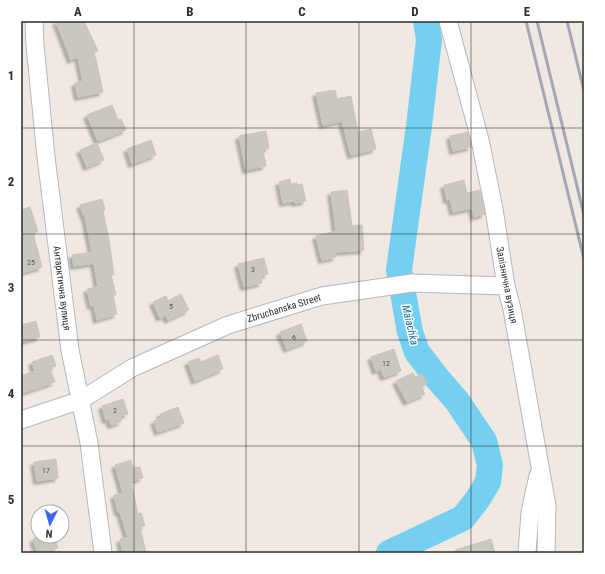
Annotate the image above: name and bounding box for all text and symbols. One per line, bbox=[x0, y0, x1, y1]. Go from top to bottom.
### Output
text: A bbox=[74, 4, 82, 19]
text: B bbox=[186, 4, 194, 19]
text: C bbox=[298, 4, 306, 19]
text: D bbox=[411, 4, 419, 19]
text: E bbox=[524, 4, 531, 19]
text: 1 bbox=[8, 68, 14, 83]
text: 2 bbox=[8, 174, 15, 189]
street label: Антарктична вулиця bbox=[51, 245, 73, 331]
street label: Залізнична вузиця bbox=[494, 246, 520, 324]
house number: 25 bbox=[27, 258, 35, 267]
house number: 3 bbox=[251, 265, 255, 274]
text: 3 bbox=[8, 280, 14, 295]
street label: Zbruchanska Street bbox=[246, 292, 322, 324]
house number: 5 bbox=[169, 302, 173, 311]
water label: Maiachka bbox=[399, 304, 421, 346]
house number: 6 bbox=[292, 333, 296, 342]
house number: 12 bbox=[382, 359, 390, 368]
text: 4 bbox=[8, 386, 15, 401]
house number: 2 bbox=[113, 406, 117, 415]
house number: 17 bbox=[42, 466, 50, 475]
text: 5 bbox=[8, 492, 15, 507]
north arrow bbox=[30, 504, 70, 544]
text: N bbox=[45, 527, 53, 540]

